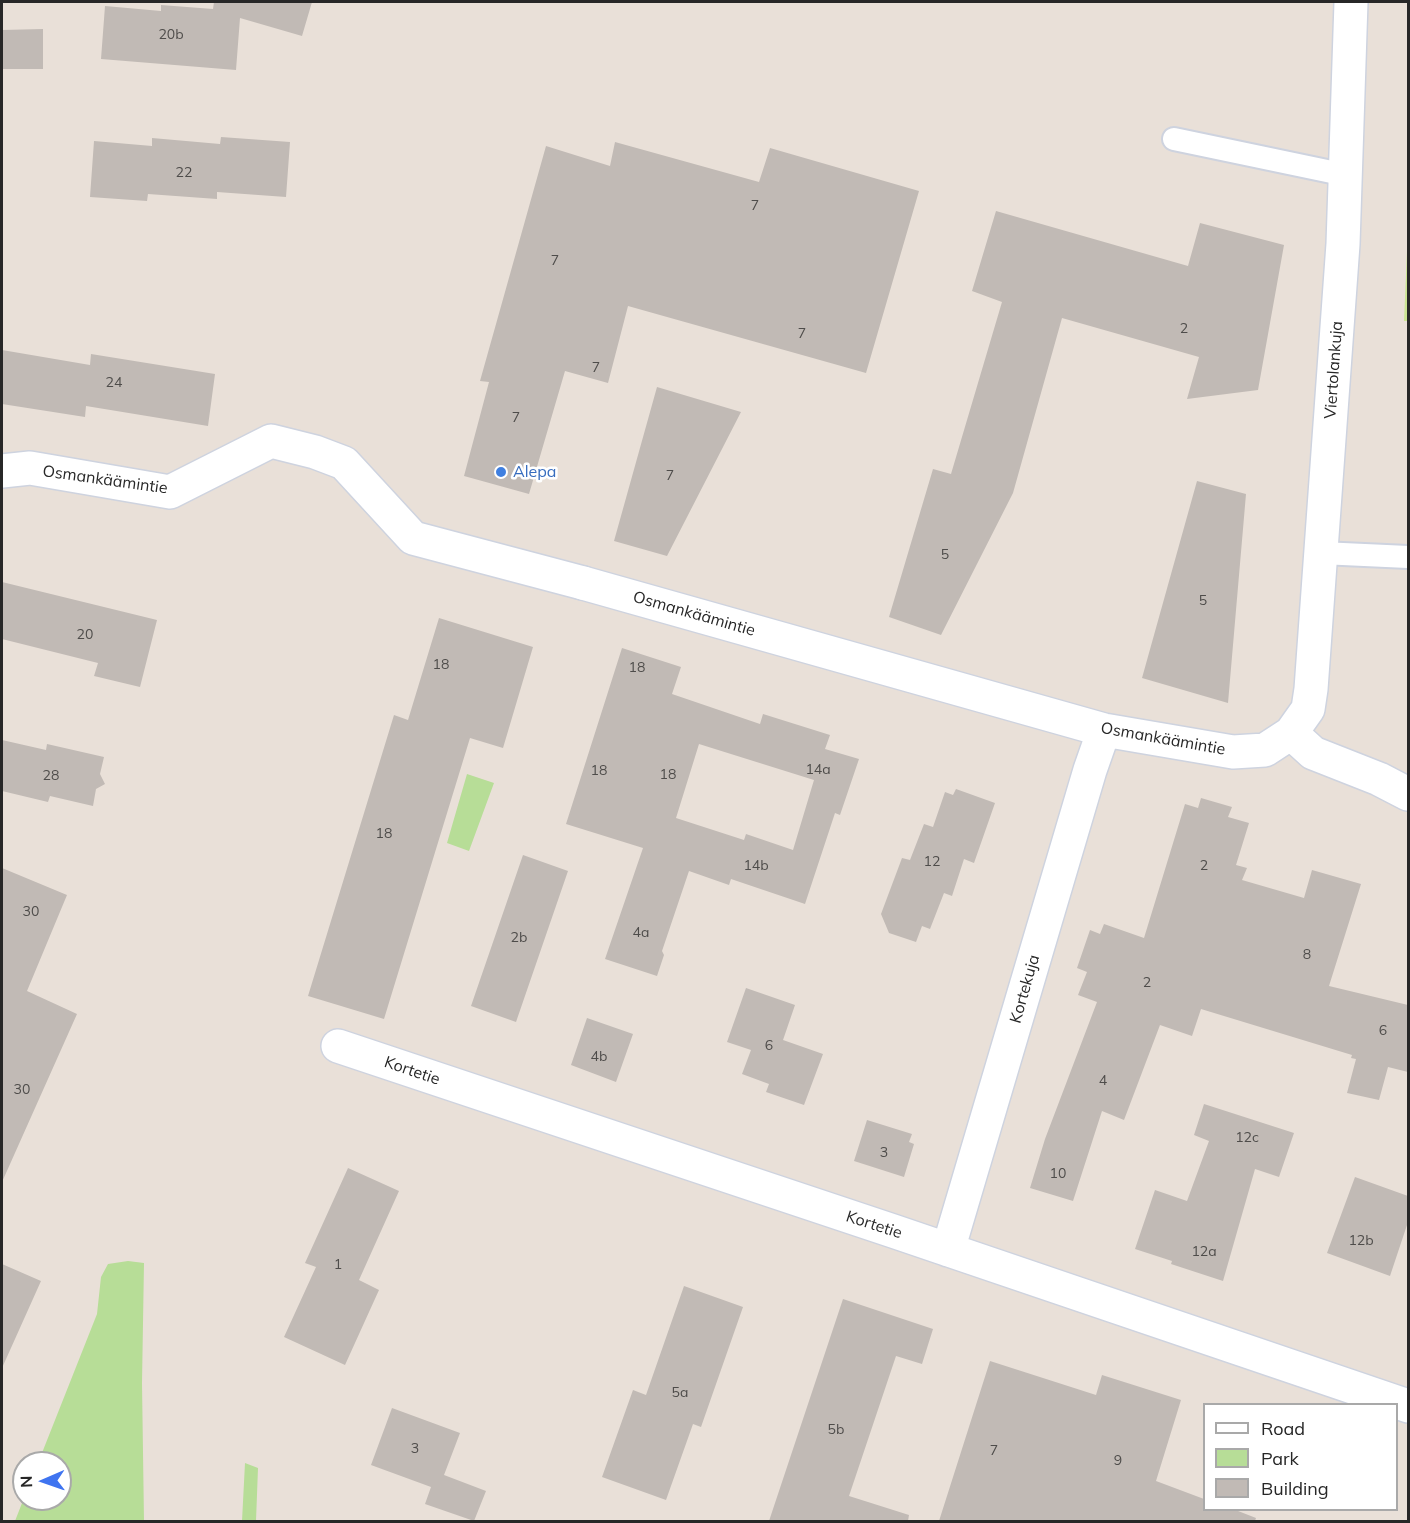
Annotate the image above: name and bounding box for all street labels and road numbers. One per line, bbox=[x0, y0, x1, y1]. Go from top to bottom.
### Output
street label: Viertolankuja bbox=[1321, 320, 1347, 420]
street label: Osmankäämintie bbox=[41, 462, 169, 498]
street label: Osmankäämintie bbox=[631, 587, 757, 641]
street label: Osmankäämintie bbox=[1099, 719, 1227, 759]
street label: Kortekuja bbox=[1006, 953, 1044, 1025]
street label: Kortetie bbox=[382, 1053, 442, 1089]
street label: Kortetie bbox=[844, 1207, 904, 1243]

